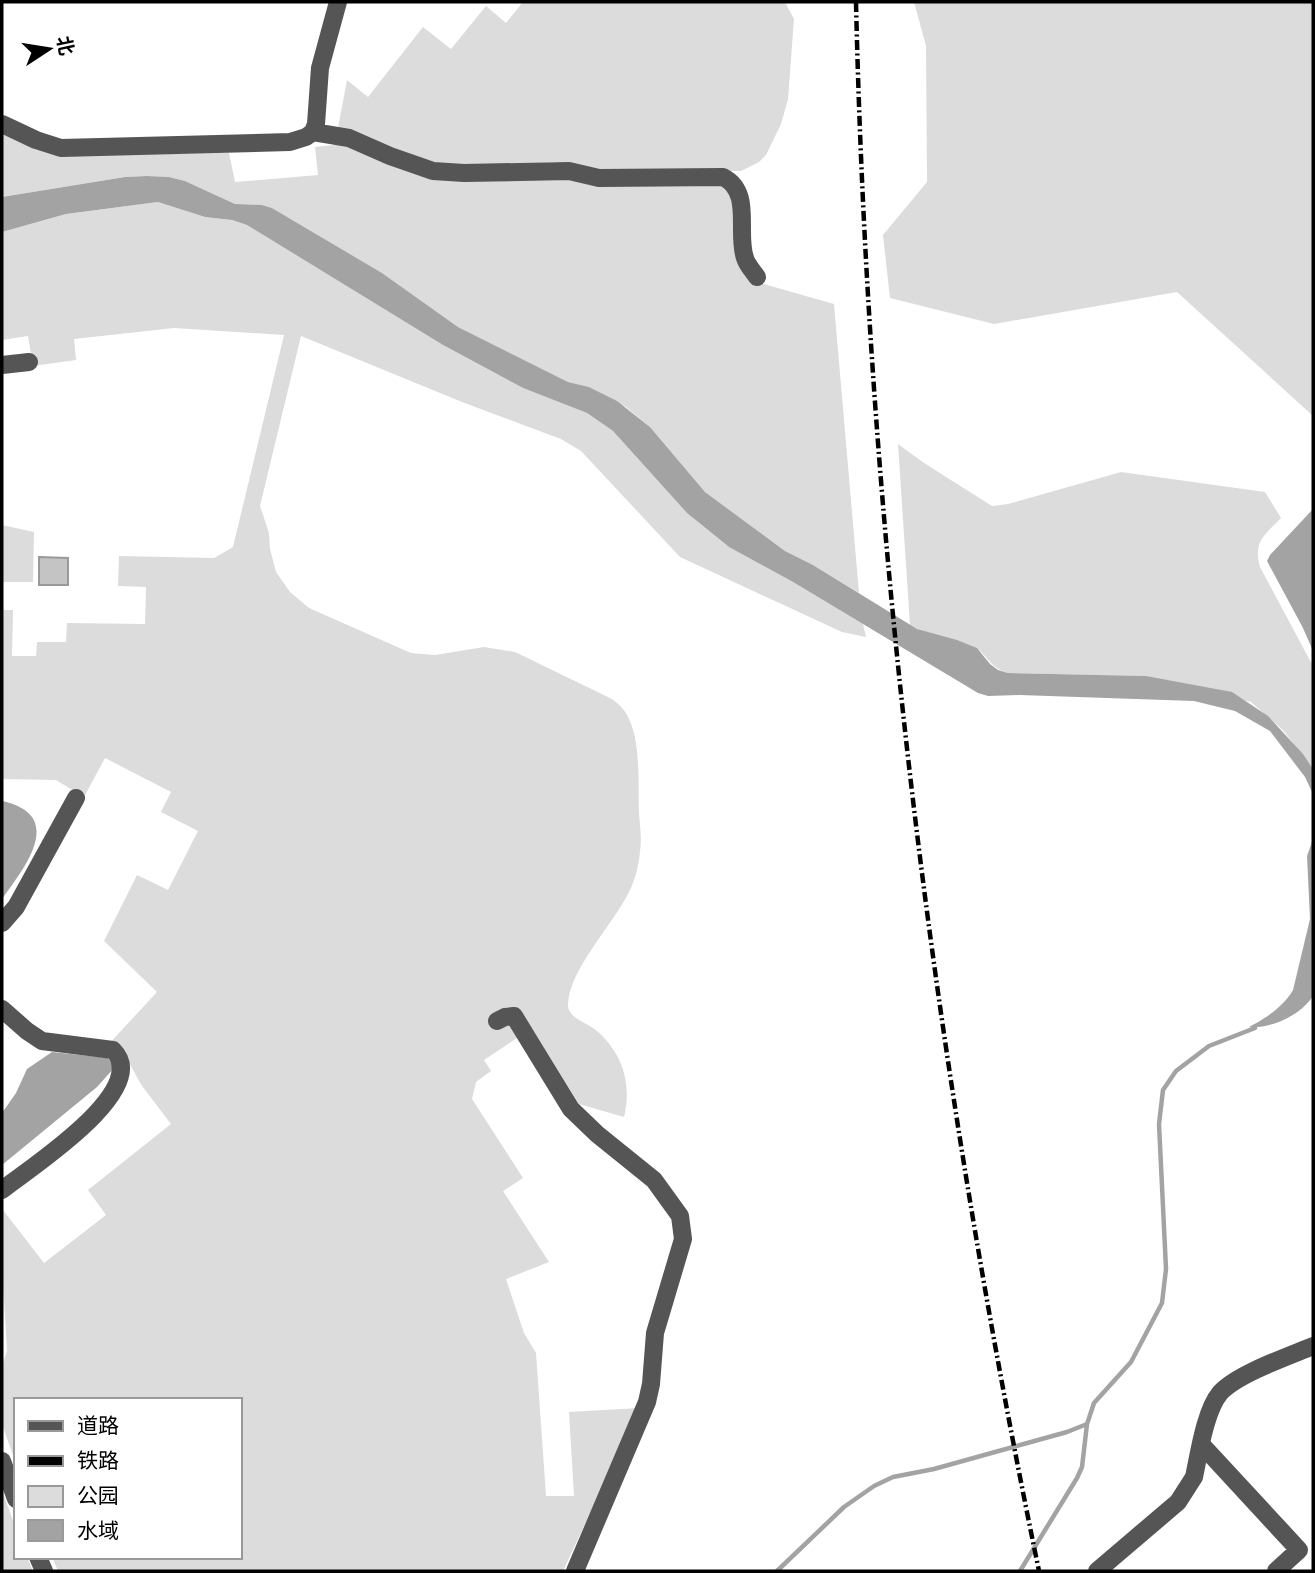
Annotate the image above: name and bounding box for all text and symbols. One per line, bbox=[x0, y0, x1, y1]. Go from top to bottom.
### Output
north arrow bbox=[14, 14, 84, 84]
text: 北 bbox=[53, 34, 78, 57]
legend bbox=[14, 1398, 242, 1559]
text: 道路 bbox=[77, 1413, 119, 1437]
text: 铁路 bbox=[77, 1448, 119, 1472]
text: 公园 bbox=[77, 1483, 119, 1507]
text: 水域 bbox=[77, 1518, 119, 1542]

